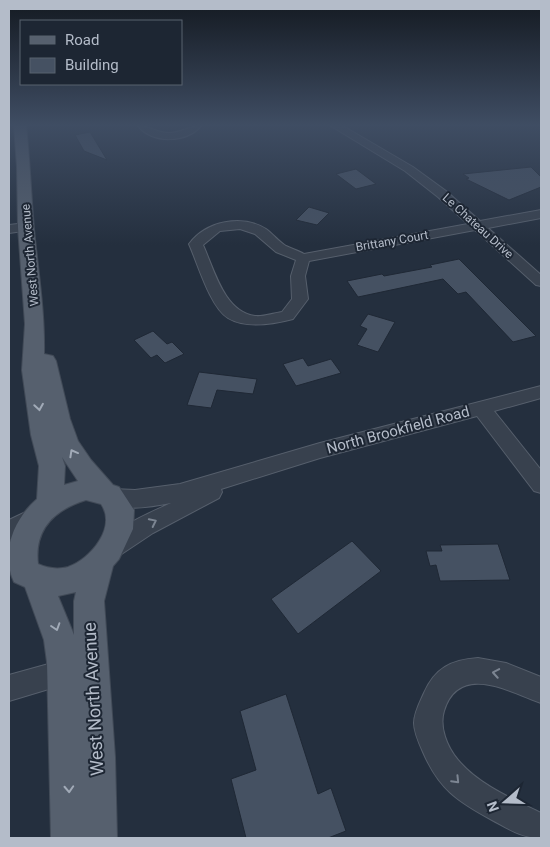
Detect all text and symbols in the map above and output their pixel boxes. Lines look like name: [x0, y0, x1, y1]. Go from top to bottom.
legend: [20, 20, 182, 85]
text: Road: [65, 31, 99, 49]
text: Building: [65, 56, 119, 74]
street label: Le Chateau Drive: [440, 191, 516, 261]
street label: West North Avenue: [19, 203, 41, 307]
street label: Brittany Court: [355, 228, 430, 254]
street label: North Brookfield Road: [325, 402, 471, 458]
one-way arrow: [33, 403, 43, 411]
one-way arrow: [69, 450, 79, 459]
one-way arrow: [148, 518, 157, 528]
one-way arrow: [50, 622, 60, 631]
street label: West North Avenue: [78, 622, 108, 776]
one-way arrow: [491, 669, 500, 679]
one-way arrow: [450, 774, 459, 783]
north arrow: [480, 777, 530, 827]
one-way arrow: [64, 785, 75, 793]
text: N: [484, 799, 502, 814]

